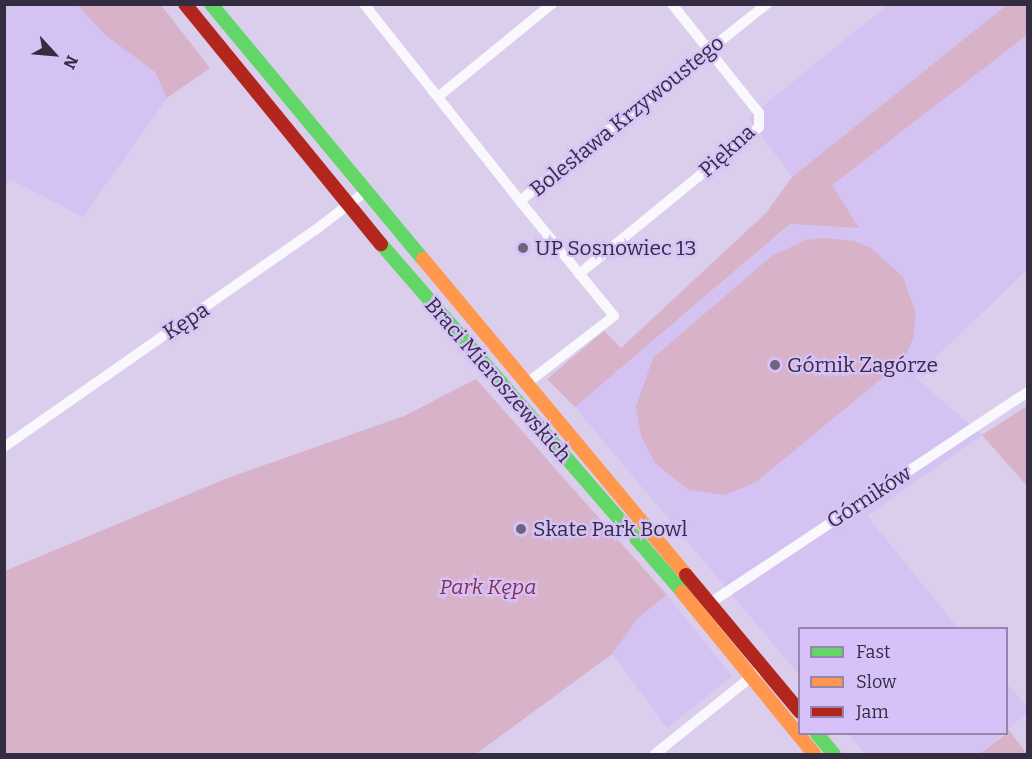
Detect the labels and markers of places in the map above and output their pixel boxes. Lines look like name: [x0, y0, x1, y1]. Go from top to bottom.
place label: UP Sosnowiec 13: [535, 235, 697, 261]
marker: UP Sosnowiec 13: [516, 241, 530, 255]
place label: Górnik Zagórze: [787, 352, 938, 378]
marker: Górnik Zagórze: [768, 358, 782, 372]
place label: Skate Park Bowl: [533, 516, 687, 542]
marker: Skate Park Bowl: [514, 522, 528, 536]

